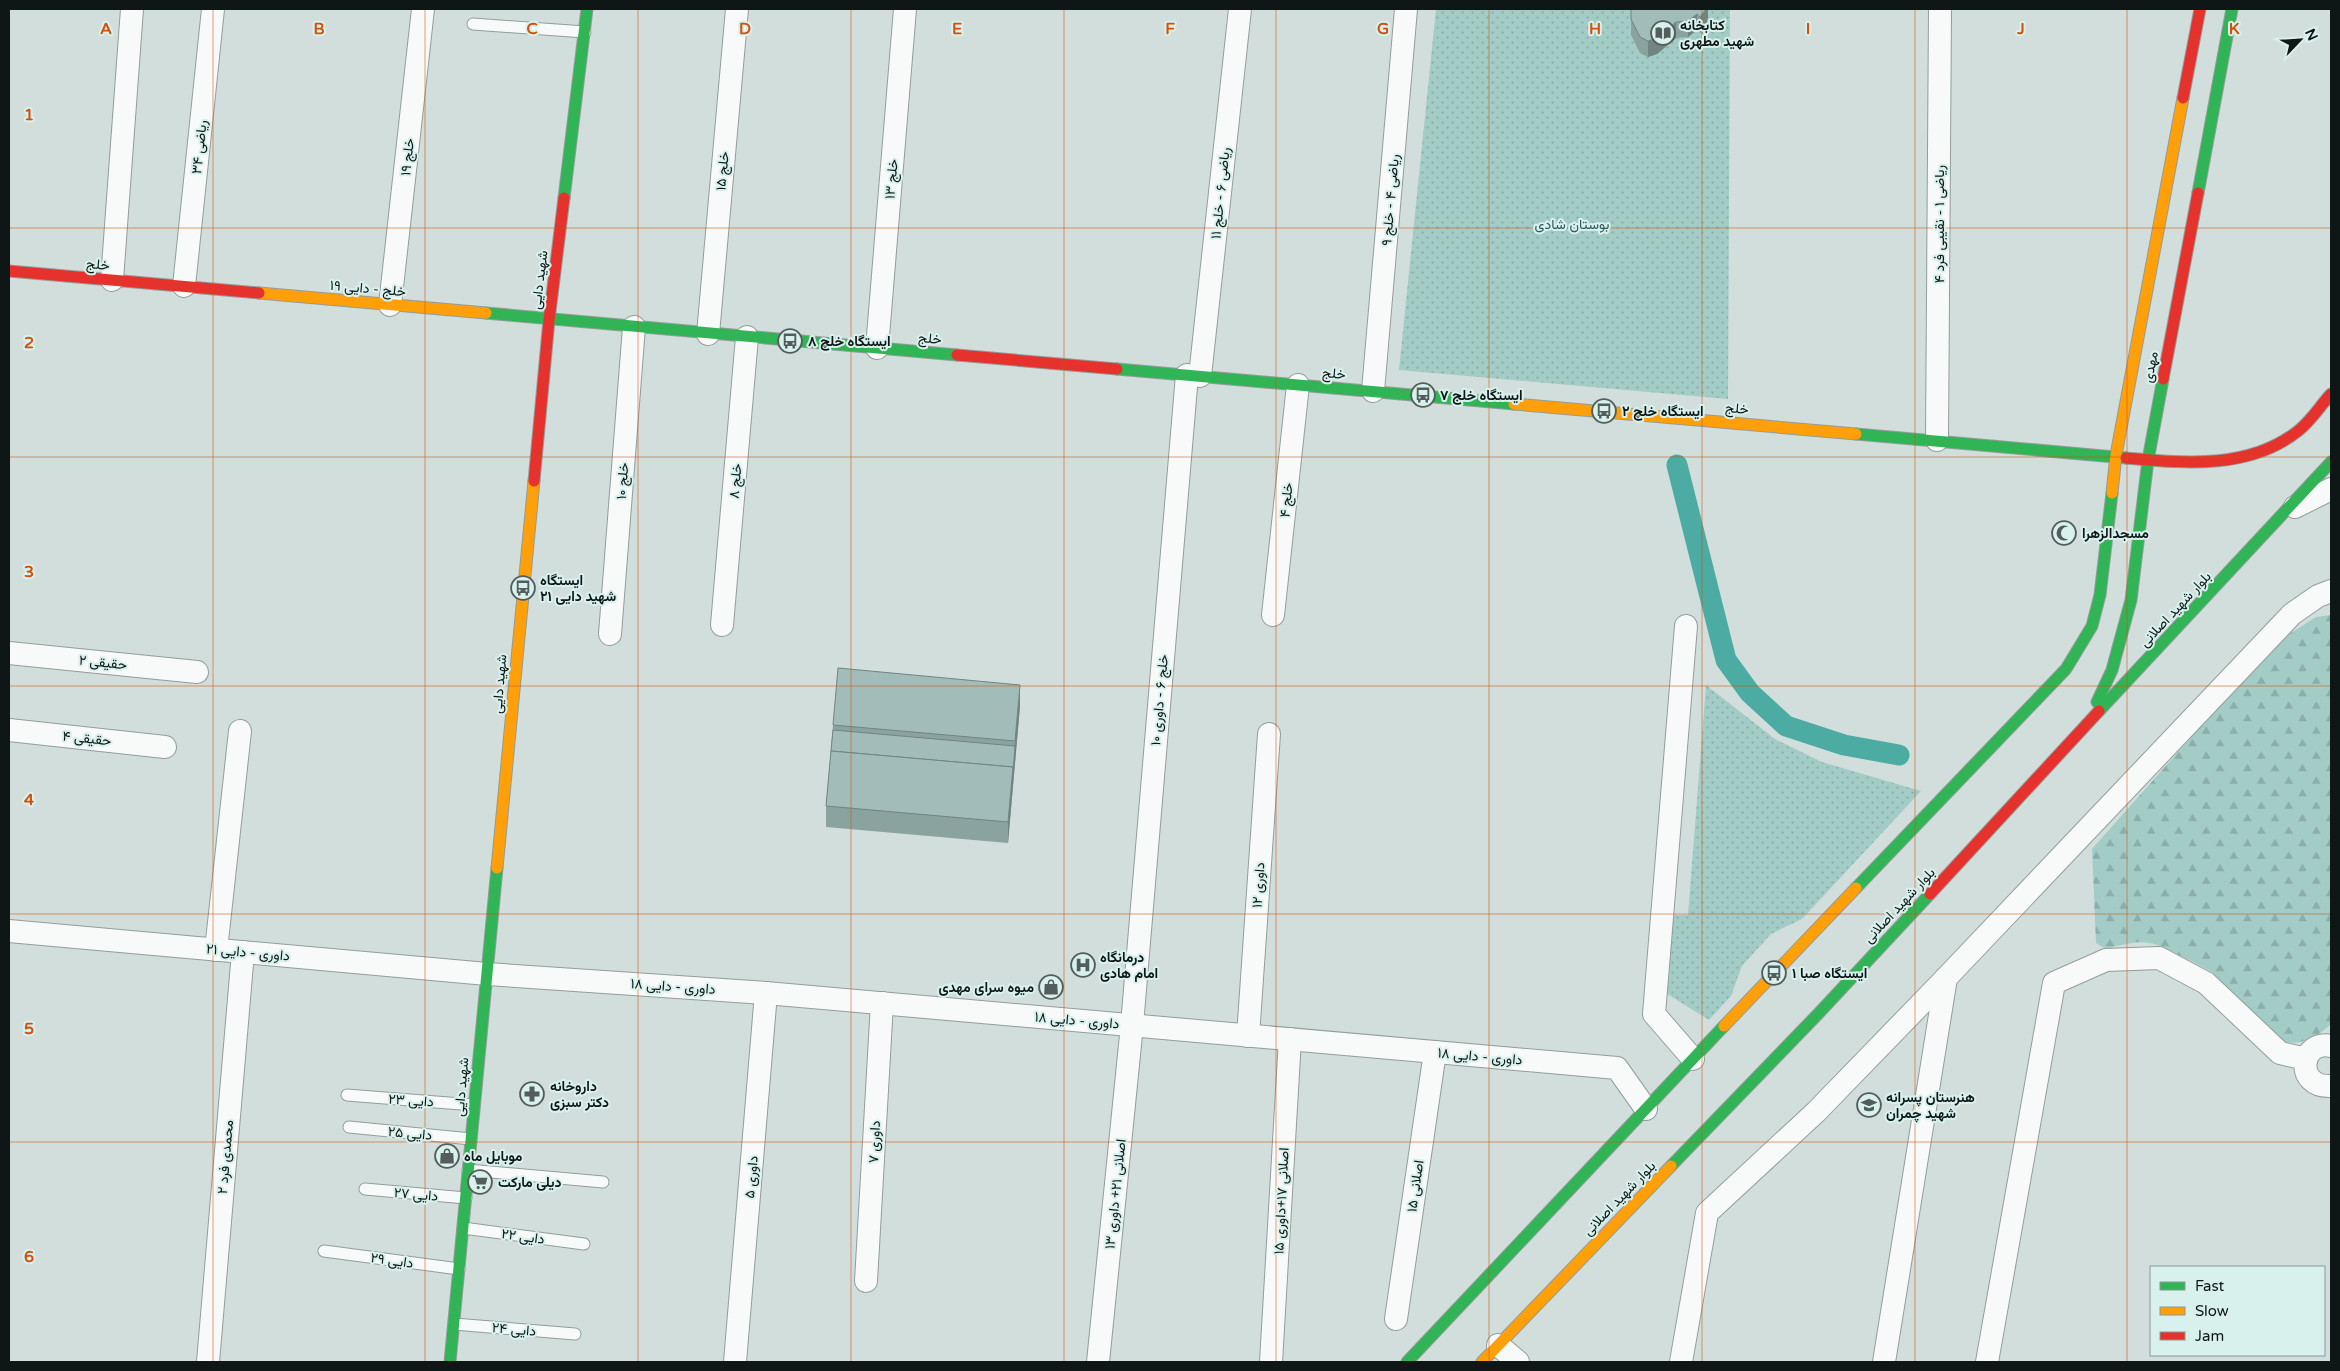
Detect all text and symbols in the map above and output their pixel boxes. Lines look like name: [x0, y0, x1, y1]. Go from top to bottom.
north arrow: [2275, 15, 2325, 65]
place label: کتابخانه شهید مطهری: [1680, 17, 1754, 50]
text: A: [100, 19, 112, 39]
text: B: [313, 19, 325, 39]
text: C: [526, 19, 538, 39]
text: D: [739, 19, 751, 39]
text: E: [952, 19, 962, 39]
text: F: [1165, 19, 1175, 39]
text: G: [1377, 19, 1389, 39]
text: H: [1589, 19, 1601, 39]
text: I: [1806, 19, 1810, 39]
text: J: [2016, 19, 2025, 39]
text: K: [2229, 19, 2240, 39]
library icon: کتابخانه شهید مطهری: [1650, 20, 1676, 46]
text: N: [2301, 26, 2321, 43]
text: 1: [24, 105, 34, 125]
street label: ریاضی ۳۴: [188, 119, 211, 175]
street label: خلج ۱۹: [397, 137, 420, 177]
street label: ریاضی ۶ - خلج ۱۱: [1207, 146, 1236, 240]
street label: خلج ۱۵: [712, 151, 735, 192]
street label: ریاضی ۴ - خلج ۹: [1378, 153, 1405, 247]
street label: خلج ۱۳: [881, 158, 904, 200]
street label: ریاضی ۱ - نقیبی فرد ۴: [1931, 165, 1948, 283]
park label: بوستان شادی: [1535, 216, 1609, 233]
street label: شهید دایی: [527, 250, 552, 311]
street label: خلج: [85, 255, 110, 276]
street label: خلج - دایی ۱۹: [329, 277, 407, 302]
bus stop icon: ایستگاه خلچ ۸: [777, 328, 803, 354]
street label: خلج: [917, 329, 942, 350]
text: 2: [24, 333, 34, 353]
place label: ایستگاه خلچ ۸: [808, 333, 891, 351]
street label: مهدی: [2139, 350, 2162, 384]
street label: خلج: [1321, 364, 1346, 385]
bus stop icon: ایستگاه خلج ۷: [1410, 382, 1436, 408]
place label: ایستگاه خلج ۷: [1440, 387, 1523, 405]
bus stop icon: ایستگاه خلچ ۲: [1591, 398, 1617, 424]
street label: خلج: [1724, 399, 1749, 420]
place label: ایستگاه خلچ ۲: [1622, 403, 1704, 421]
street label: خلج ۱۰: [613, 462, 634, 500]
street label: خلج ۸: [725, 463, 747, 500]
street label: خلج ۴: [1276, 482, 1299, 519]
mosque icon: مسجدالزهرا: [2051, 520, 2077, 546]
place label: مسجدالزهرا: [2082, 525, 2149, 542]
text: 3: [24, 562, 34, 582]
street label: بلوار شهید اصلانی: [2136, 568, 2215, 651]
place label: ایستگاه شهید دایی ۲۱: [540, 572, 616, 605]
bus stop icon: ایستگاه شهید دایی ۲۱: [510, 575, 536, 601]
street label: حقیقی ۲: [78, 652, 128, 673]
street label: شهید دایی: [488, 654, 511, 714]
street label: خلج ۶ - داوری ۱۰: [1147, 654, 1174, 746]
street label: حقیقی ۴: [62, 727, 112, 750]
text: 4: [24, 790, 34, 810]
street label: داوری ۱۲: [1248, 861, 1269, 909]
street label: بلوار شهید اصلانی: [1860, 864, 1939, 947]
street label: داوری - دایی ۲۱: [205, 940, 291, 965]
place label: درمانگاه امام هادی: [1100, 949, 1158, 982]
hospital icon: درمانگاه امام هادی: [1070, 952, 1096, 978]
bus stop icon: ایستگاه صبا ۱: [1761, 960, 1787, 986]
place label: ایستگاه صبا ۱: [1792, 965, 1867, 982]
shop icon: میوه سرای مهدی: [1038, 974, 1064, 1000]
street label: داوری - دایی ۱۸: [630, 975, 716, 998]
place label: میوه سرای مهدی: [938, 979, 1034, 996]
street label: داوری - دایی ۱۸: [1034, 1008, 1120, 1033]
text: 5: [24, 1019, 34, 1039]
street label: داوری - دایی ۱۸: [1437, 1044, 1523, 1069]
street label: شهید دایی: [450, 1057, 473, 1117]
place label: داروخانه دکتر سبزی: [550, 1078, 609, 1111]
pharmacy icon: داروخانه دکتر سبزی: [519, 1081, 545, 1107]
place label: هنرستان پسرانه شهید چمران: [1886, 1089, 1975, 1123]
street label: دایی ۲۳: [388, 1090, 435, 1111]
school or university icon: هنرستان پسرانه شهید چمران: [1856, 1092, 1882, 1118]
street label: محمدی فرد ۲: [214, 1119, 237, 1195]
street label: داوری ۷: [865, 1120, 884, 1164]
street label: دایی ۲۵: [387, 1123, 433, 1144]
street label: اصلانی ۲۱+ داوری ۱۳: [1101, 1138, 1130, 1250]
shop icon: موبایل ماه: [434, 1143, 460, 1169]
street label: اصلانی ۱۷+داوری ۱۵: [1270, 1147, 1293, 1255]
place label: موبایل ماه: [464, 1148, 523, 1165]
street label: داوری ۵: [741, 1155, 762, 1199]
street label: بلوار شهید اصلانی: [1580, 1158, 1659, 1239]
street label: اصلانی ۱۵: [1403, 1159, 1428, 1213]
supermarket icon: دیلی مارکت: [467, 1169, 493, 1195]
place label: دیلی مارکت: [498, 1174, 562, 1191]
street label: دایی ۲۷: [393, 1184, 439, 1205]
street label: دایی ۲۲: [500, 1225, 546, 1248]
text: 6: [24, 1247, 34, 1267]
street label: دایی ۲۹: [369, 1249, 415, 1272]
legend: [2150, 1266, 2325, 1356]
text: Fast: [2195, 1277, 2225, 1295]
text: Slow: [2195, 1302, 2229, 1320]
street label: دایی ۲۴: [491, 1319, 537, 1340]
text: Jam: [2195, 1327, 2224, 1345]

